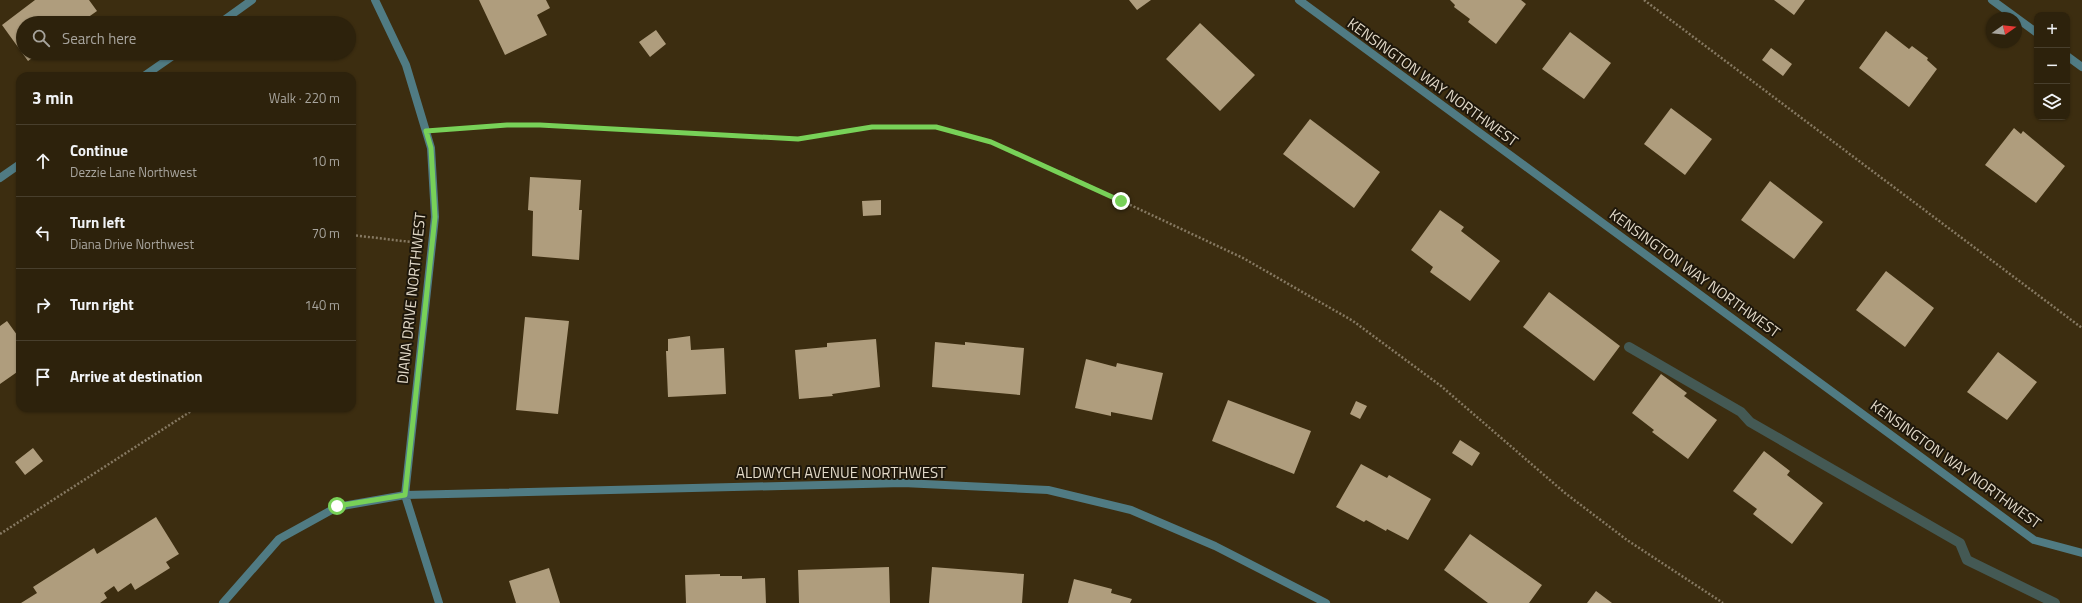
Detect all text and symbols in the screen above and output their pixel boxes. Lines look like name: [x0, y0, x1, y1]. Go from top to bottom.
street label: KENSINGTON WAY NORTHWEST: [1343, 12, 1523, 152]
north arrow: [1986, 12, 2022, 48]
map controls: [2034, 12, 2070, 120]
button: +: [2034, 12, 2070, 48]
search box: [16, 16, 356, 60]
icon: search: [30, 27, 52, 49]
text: Search here: [62, 27, 136, 50]
button: −: [2034, 48, 2070, 84]
button: layers: [2034, 84, 2070, 120]
text: 3 min: [32, 85, 73, 111]
text: Walk · 220 m: [269, 88, 340, 108]
text: Continue: [70, 139, 128, 162]
icon: ahead: [32, 150, 54, 172]
text: 10 m: [312, 151, 340, 171]
text: Dezzie Lane Northwest: [70, 162, 197, 182]
route end: [1112, 192, 1130, 210]
street label: KENSINGTON WAY NORTHWEST: [1605, 203, 1785, 343]
text: Turn left: [70, 211, 125, 234]
street label: DIANA DRIVE NORTHWEST: [391, 211, 431, 385]
icon: left: [32, 222, 54, 244]
text: 70 m: [312, 223, 340, 243]
text: Diana Drive Northwest: [70, 234, 194, 254]
text: Turn right: [70, 293, 134, 316]
icon: right: [32, 294, 54, 316]
text: 140 m: [304, 295, 340, 315]
text: Arrive at destination: [70, 365, 203, 388]
icon: arrive: [32, 366, 54, 388]
street label: KENSINGTON WAY NORTHWEST: [1866, 394, 2046, 534]
street label: ALDWYCH AVENUE NORTHWEST: [736, 461, 946, 484]
route start: [328, 497, 346, 515]

